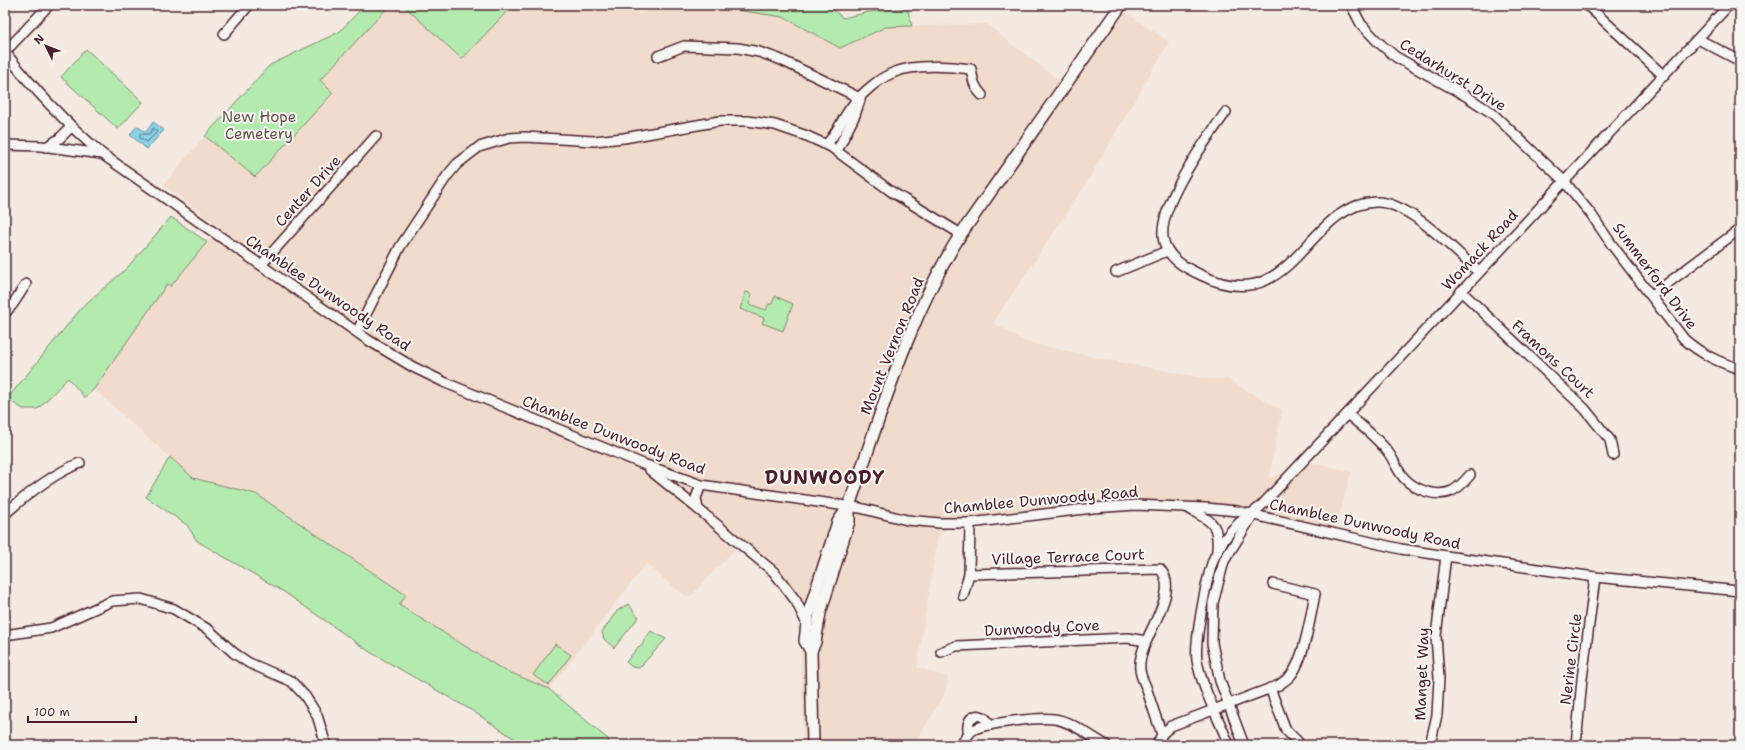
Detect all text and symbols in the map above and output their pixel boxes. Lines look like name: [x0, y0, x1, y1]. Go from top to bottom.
north arrow: [26, 26, 66, 66]
text: N: [31, 31, 48, 48]
street label: Cedarhurst Drive: [1396, 34, 1510, 116]
park label: New Hope Cemetery: [222, 107, 296, 144]
street label: Center Drive: [271, 151, 345, 231]
street label: Womack Road: [1437, 205, 1523, 295]
street label: Summerford Drive: [1608, 218, 1702, 334]
street label: Chamblee Dunwoody Road: [242, 230, 415, 356]
street label: Mount Vernon Road: [855, 274, 929, 418]
street label: Framons Court: [1507, 315, 1599, 403]
street label: Chamblee Dunwoody Road: [519, 391, 709, 479]
district label: DUNWOODY: [765, 465, 885, 490]
street label: Chamblee Dunwoody Road: [943, 482, 1139, 518]
street label: Chamblee Dunwoody Road: [1268, 494, 1463, 554]
street label: Village Terrace Court: [991, 544, 1145, 570]
street label: Nerine Circle: [1555, 612, 1587, 706]
street label: Dunwoody Cove: [984, 615, 1100, 641]
street label: Manget Way: [1410, 627, 1434, 721]
scale bar: [28, 698, 136, 724]
text: 100 m: [34, 704, 70, 720]

